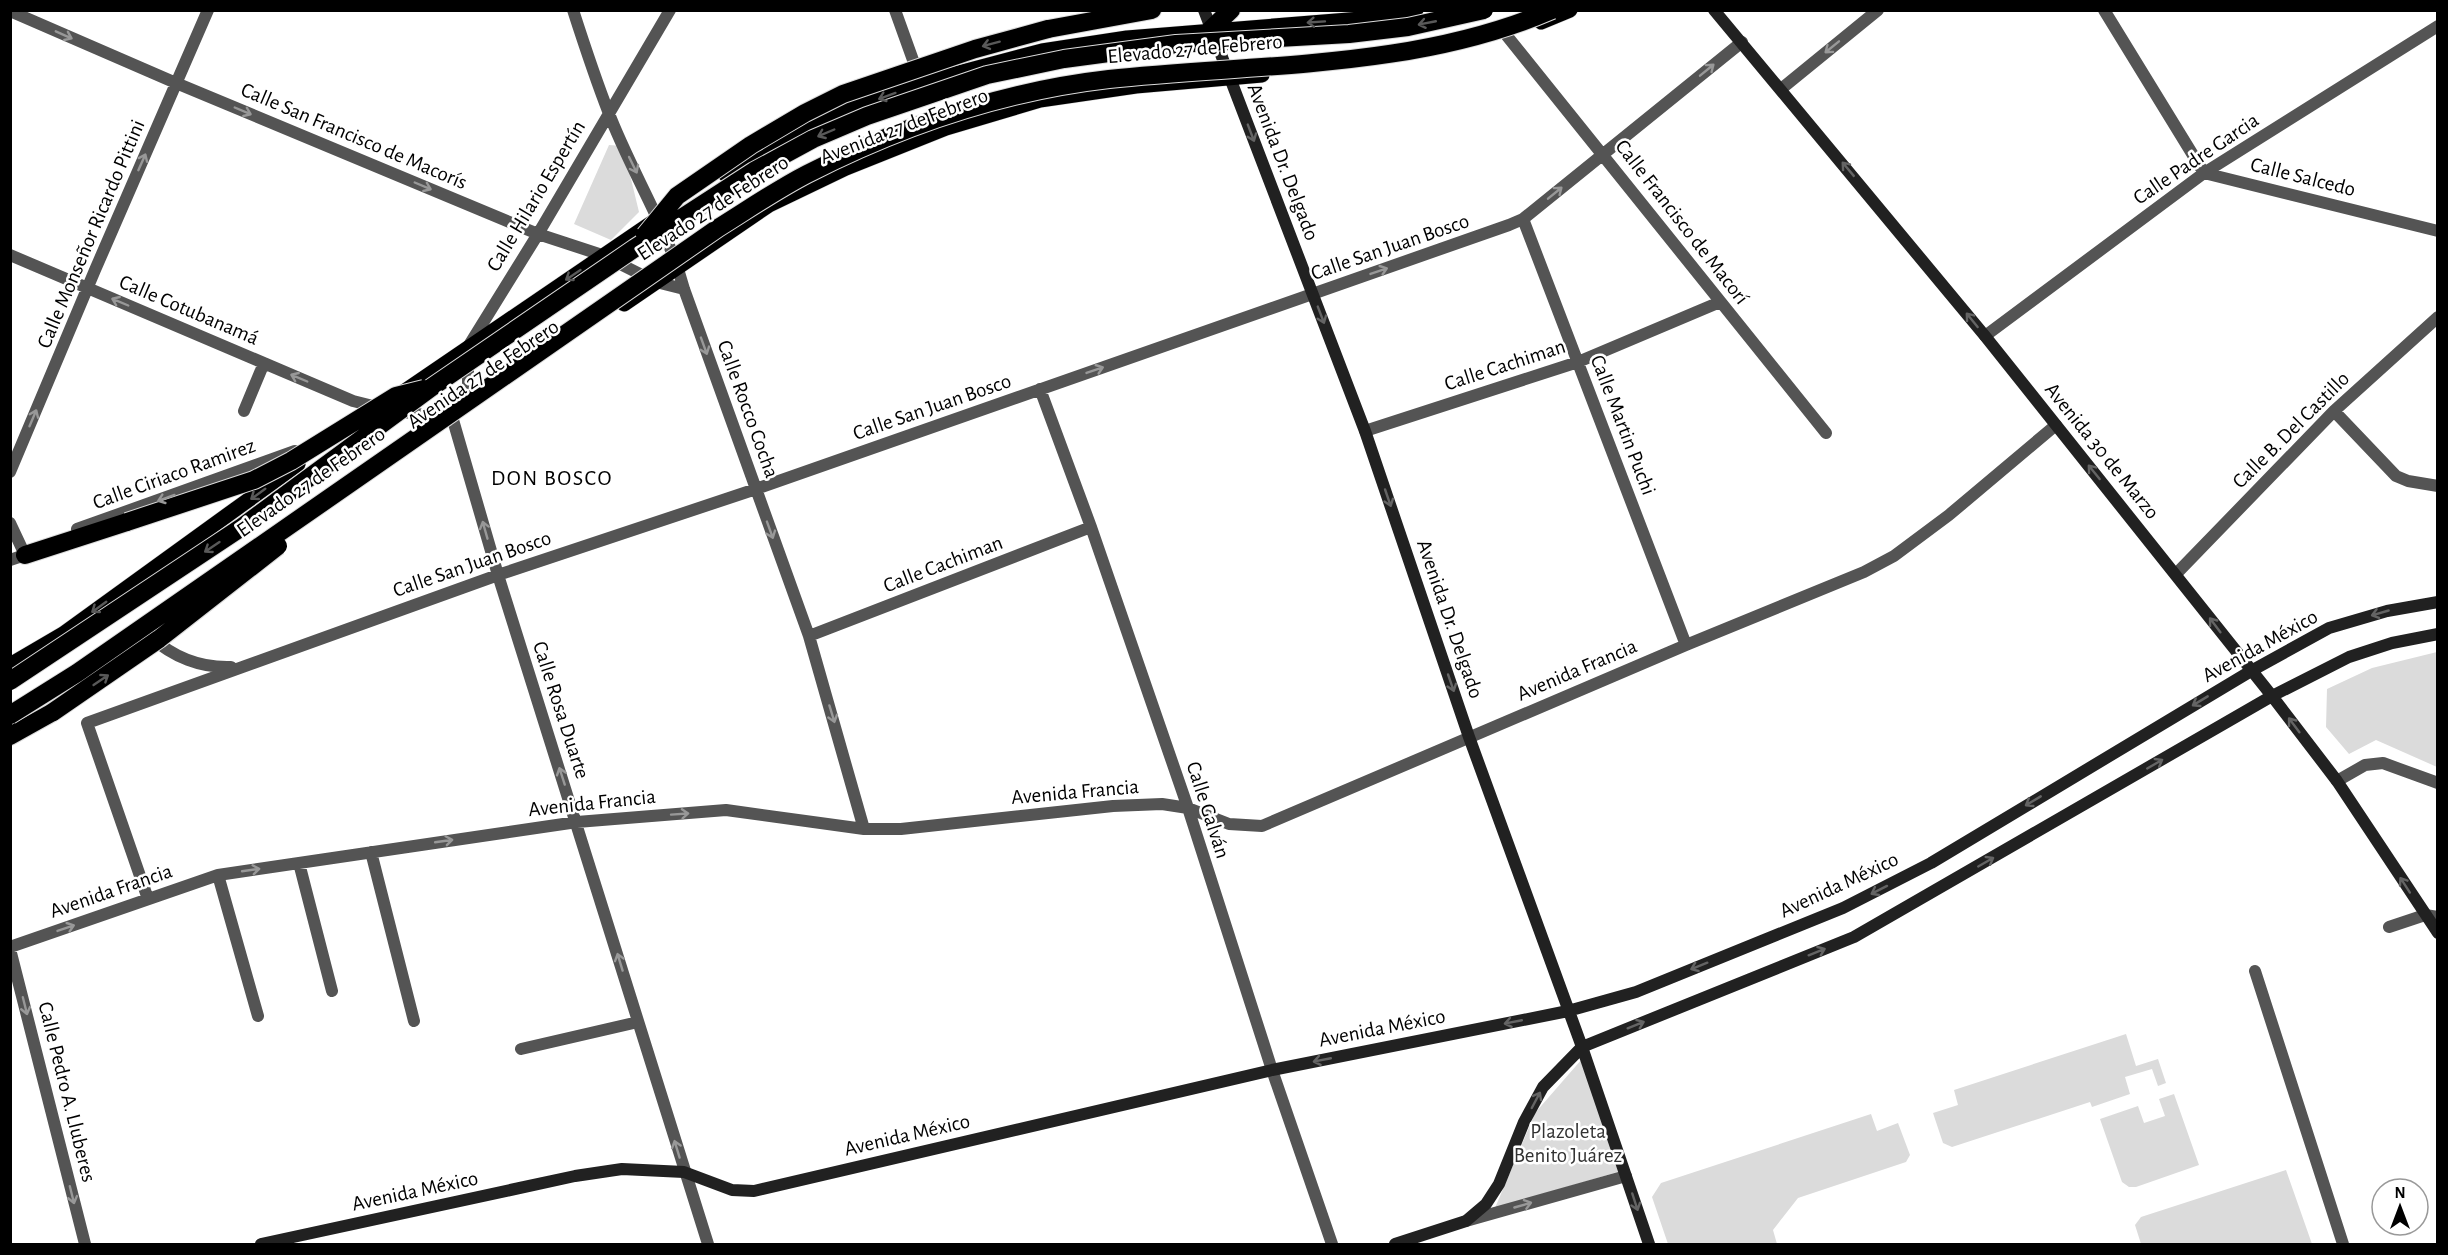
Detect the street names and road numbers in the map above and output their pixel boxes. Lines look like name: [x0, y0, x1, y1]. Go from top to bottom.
street label: Elevado 27 de Febrero: [1107, 31, 1283, 67]
street label: Calle San Francisco de Macorís: [238, 79, 470, 193]
street label: Avenida Dr. Delgado: [1243, 81, 1323, 243]
street label: Avenida 27 de Febrero: [817, 84, 991, 168]
street label: Calle Padre Garcia: [2129, 109, 2263, 209]
street label: Calle Monseñor Ricardo Pittini: [33, 117, 149, 351]
street label: Calle Hilario Espertín: [483, 117, 589, 275]
street label: Calle Francisco de Macorí: [1611, 136, 1753, 309]
street label: Elevado 27 de Febrero: [634, 151, 792, 265]
street label: Calle Salcedo: [2248, 154, 2358, 200]
street label: Calle San Juan Bosco: [1308, 210, 1472, 284]
street label: Calle Cotubanamá: [116, 271, 262, 349]
street label: Avenida 27 de Febrero: [403, 316, 563, 432]
street label: Calle Cachiman: [1442, 336, 1568, 394]
street label: Calle Rocco Cocha: [713, 337, 783, 481]
street label: Calle Martin Puchi: [1587, 352, 1659, 498]
street label: Calle B. Del Castillo: [2229, 368, 2353, 492]
street label: Calle San Juan Bosco: [850, 370, 1014, 444]
street label: Avenida 30 de Marzo: [2041, 379, 2163, 523]
street label: Elevado 27 de Febrero: [233, 423, 389, 541]
street label: Calle Ciriaco Ramirez: [90, 435, 258, 513]
street label: Calle San Juan Bosco: [390, 527, 554, 601]
street label: Calle Cachiman: [880, 532, 1006, 596]
street label: Avenida Dr. Delgado: [1413, 537, 1487, 701]
street label: Avenida México: [2199, 606, 2321, 686]
street label: Avenida Francia: [1514, 635, 1640, 705]
street label: Calle Rosa Duarte: [529, 639, 593, 781]
street label: Calle Galván: [1183, 759, 1233, 861]
street label: Avenida Francia: [1010, 776, 1140, 808]
street label: Avenida Francia: [527, 786, 657, 820]
street label: Avenida México: [1776, 848, 1902, 922]
street label: Avenida Francia: [47, 860, 175, 922]
street label: Calle Pedro A. Lluberes: [34, 1000, 100, 1184]
street label: Avenida México: [1317, 1005, 1447, 1051]
street label: Avenida México: [842, 1110, 972, 1160]
street label: Avenida México: [350, 1167, 480, 1215]

